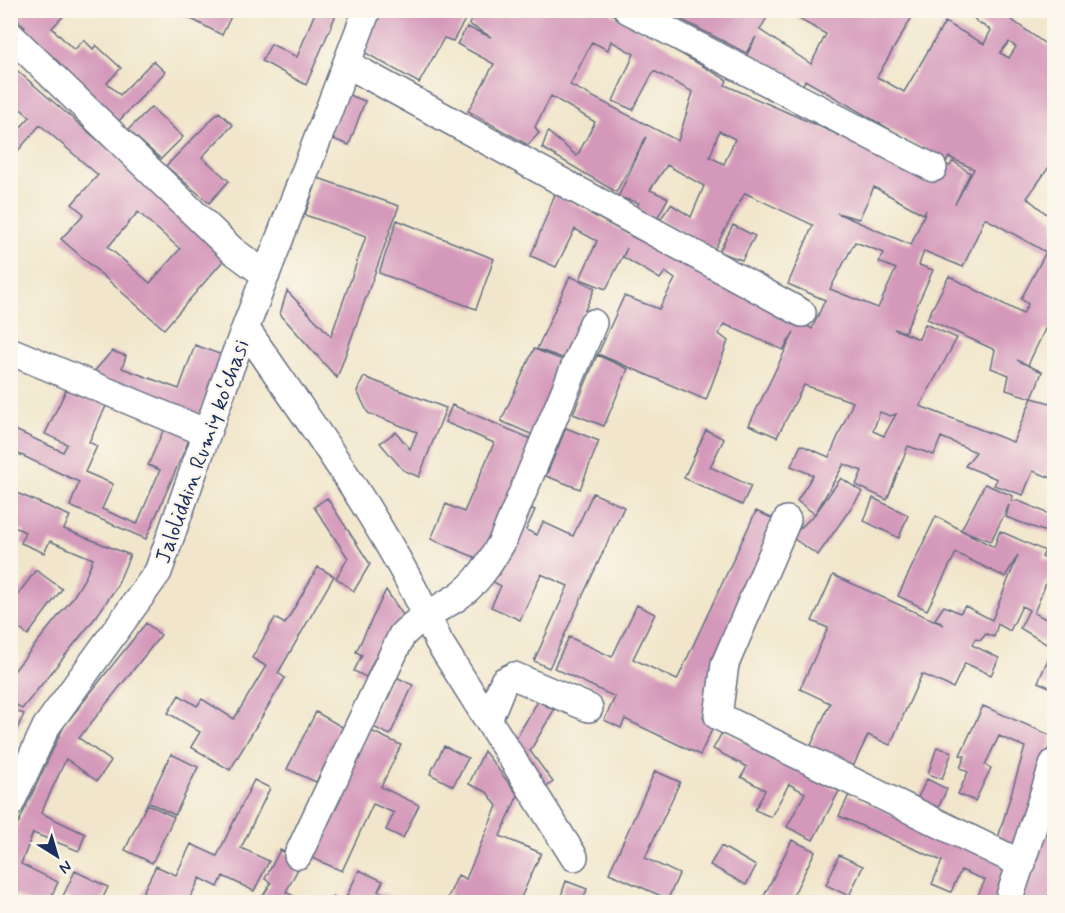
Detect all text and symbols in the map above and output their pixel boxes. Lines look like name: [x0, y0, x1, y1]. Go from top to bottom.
street label: Jaloliddin Rumiy koʻchasi: [149, 336, 256, 567]
north arrow: [27, 826, 87, 886]
text: N: [55, 855, 76, 878]

